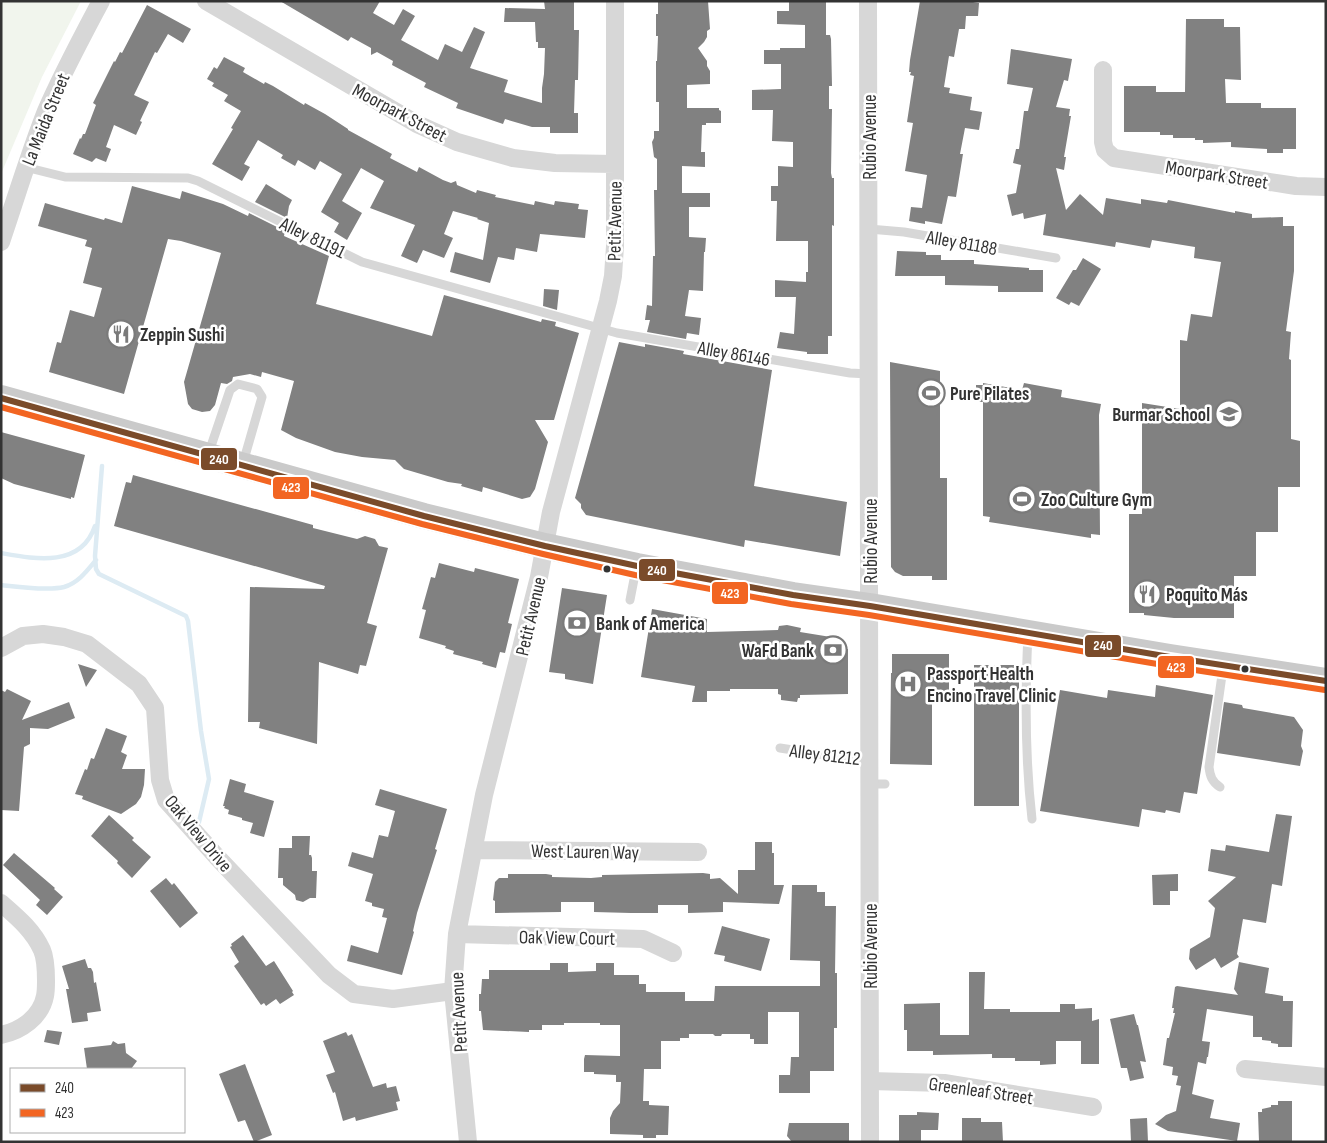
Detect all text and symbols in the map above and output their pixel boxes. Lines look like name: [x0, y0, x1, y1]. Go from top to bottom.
street label: La Maida Street: [17, 70, 75, 169]
street label: Moorpark Street: [348, 79, 451, 148]
street label: Rubio Avenue: [859, 94, 882, 180]
street label: Moorpark Street: [1164, 156, 1270, 195]
street label: Petit Avenue: [603, 181, 628, 261]
street label: Alley 81191: [275, 212, 349, 264]
street label: Alley 81188: [924, 226, 999, 261]
restaurant icon: Zeppin Sushi: [106, 319, 136, 349]
place label: Zeppin Sushi: [140, 324, 225, 347]
street label: Alley 86146: [695, 337, 772, 372]
sports icon: Pure Pilates: [916, 378, 946, 408]
place label: Pure Pilates: [950, 383, 1029, 406]
school or university icon: Burmar School: [1214, 399, 1244, 429]
place label: Burmar School: [1112, 404, 1210, 427]
line badge: 240: [200, 447, 238, 471]
text: 240: [209, 451, 229, 468]
line badge: 423: [272, 476, 310, 500]
text: 423: [282, 479, 300, 496]
sports icon: Zoo Culture Gym: [1007, 484, 1037, 514]
place label: Zoo Culture Gym: [1041, 489, 1152, 512]
street label: Rubio Avenue: [860, 498, 883, 584]
line badge: 240: [638, 558, 676, 582]
text: 240: [647, 562, 667, 579]
unlabelled marker: [602, 564, 612, 574]
street label: Petit Avenue: [511, 575, 552, 658]
restaurant icon: Poquito Más: [1132, 579, 1162, 609]
line badge: 423: [711, 581, 749, 605]
place label: Poquito Más: [1166, 584, 1248, 607]
text: 423: [721, 585, 739, 602]
bank icon: Bank of America: [562, 608, 592, 638]
place label: Bank of America: [596, 613, 705, 636]
line badge: 240: [1084, 634, 1122, 658]
bank icon: WaFd Bank: [818, 635, 848, 665]
text: 240: [1093, 637, 1113, 654]
place label: WaFd Bank: [741, 640, 814, 663]
line badge: 423: [1157, 655, 1195, 679]
text: 423: [1167, 659, 1185, 676]
place label: Passport Health Encino Travel Clinic: [927, 663, 1056, 708]
unlabelled marker: [1240, 664, 1250, 674]
hospital icon: Passport Health Encino Travel Clinic: [893, 669, 923, 699]
street label: Alley 81212: [787, 740, 861, 771]
street label: Oak View Drive: [159, 791, 237, 877]
street label: West Lauren Way: [531, 840, 640, 865]
street label: Rubio Avenue: [860, 903, 883, 989]
street label: Oak View Court: [519, 926, 616, 951]
street label: Petit Avenue: [446, 971, 473, 1053]
legend: [10, 1068, 185, 1133]
street label: Greenleaf Street: [927, 1073, 1035, 1110]
text: 240: [55, 1079, 74, 1098]
text: 423: [55, 1104, 74, 1123]

